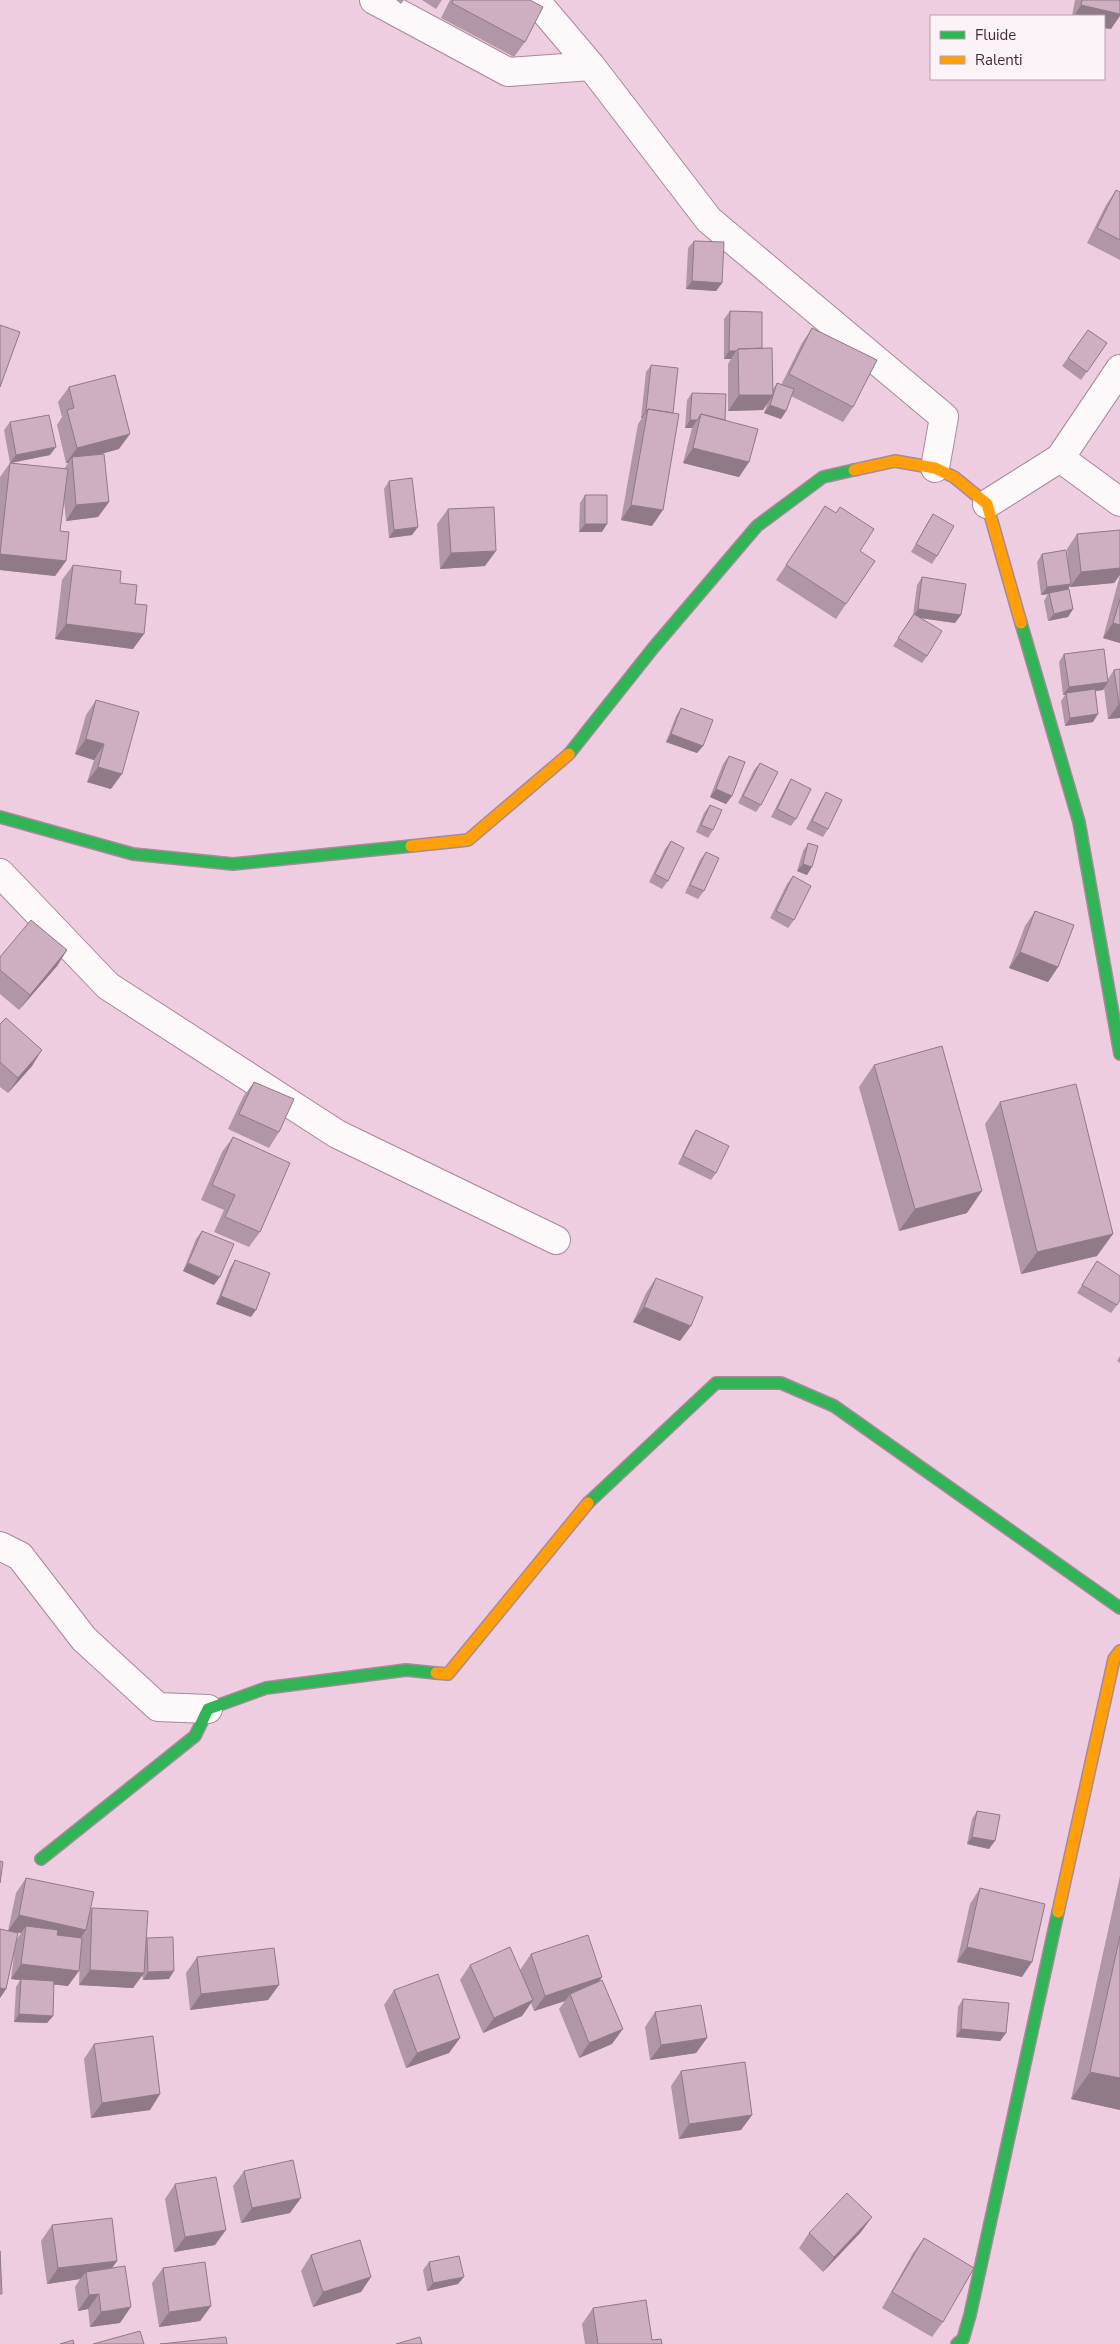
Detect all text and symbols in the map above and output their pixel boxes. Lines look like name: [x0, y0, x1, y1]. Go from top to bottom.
legend: [930, 15, 1105, 80]
text: Fluide: [975, 25, 1016, 45]
text: Ralenti: [975, 50, 1023, 70]

